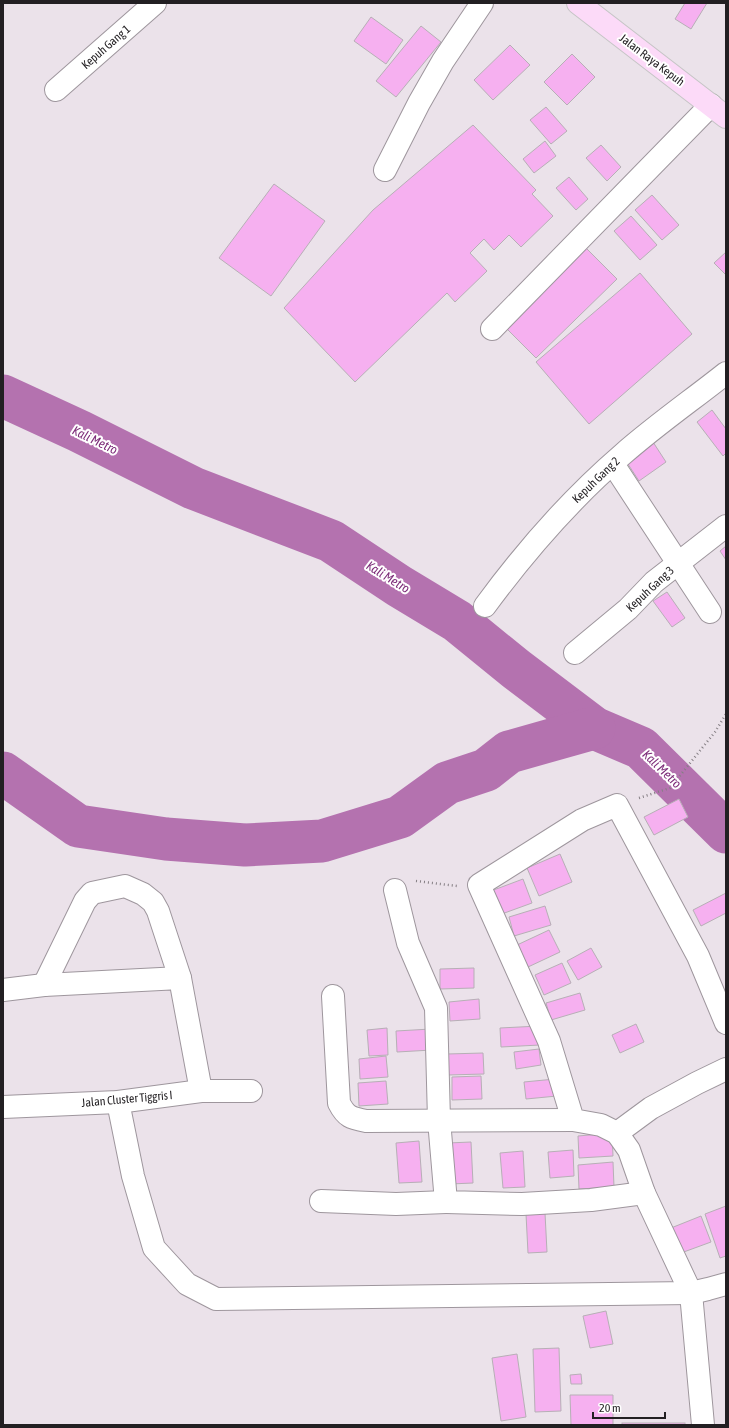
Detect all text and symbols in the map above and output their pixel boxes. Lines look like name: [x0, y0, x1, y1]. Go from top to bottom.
street label: Kepuh Gang 1: [79, 22, 134, 72]
street label: Jalan Raya Kepuh: [617, 31, 687, 89]
water label: Kali Metro: [70, 423, 120, 457]
street label: Kepuh Gang 2: [569, 454, 623, 506]
water label: Kali Metro: [364, 558, 412, 596]
street label: Kepuh Gang 3: [623, 563, 677, 615]
water label: Kali Metro: [639, 747, 685, 791]
street label: Jalan Cluster Tiggris I: [81, 1088, 173, 1110]
scale bar: [593, 1394, 665, 1420]
text: 20 m: [599, 1401, 621, 1415]

